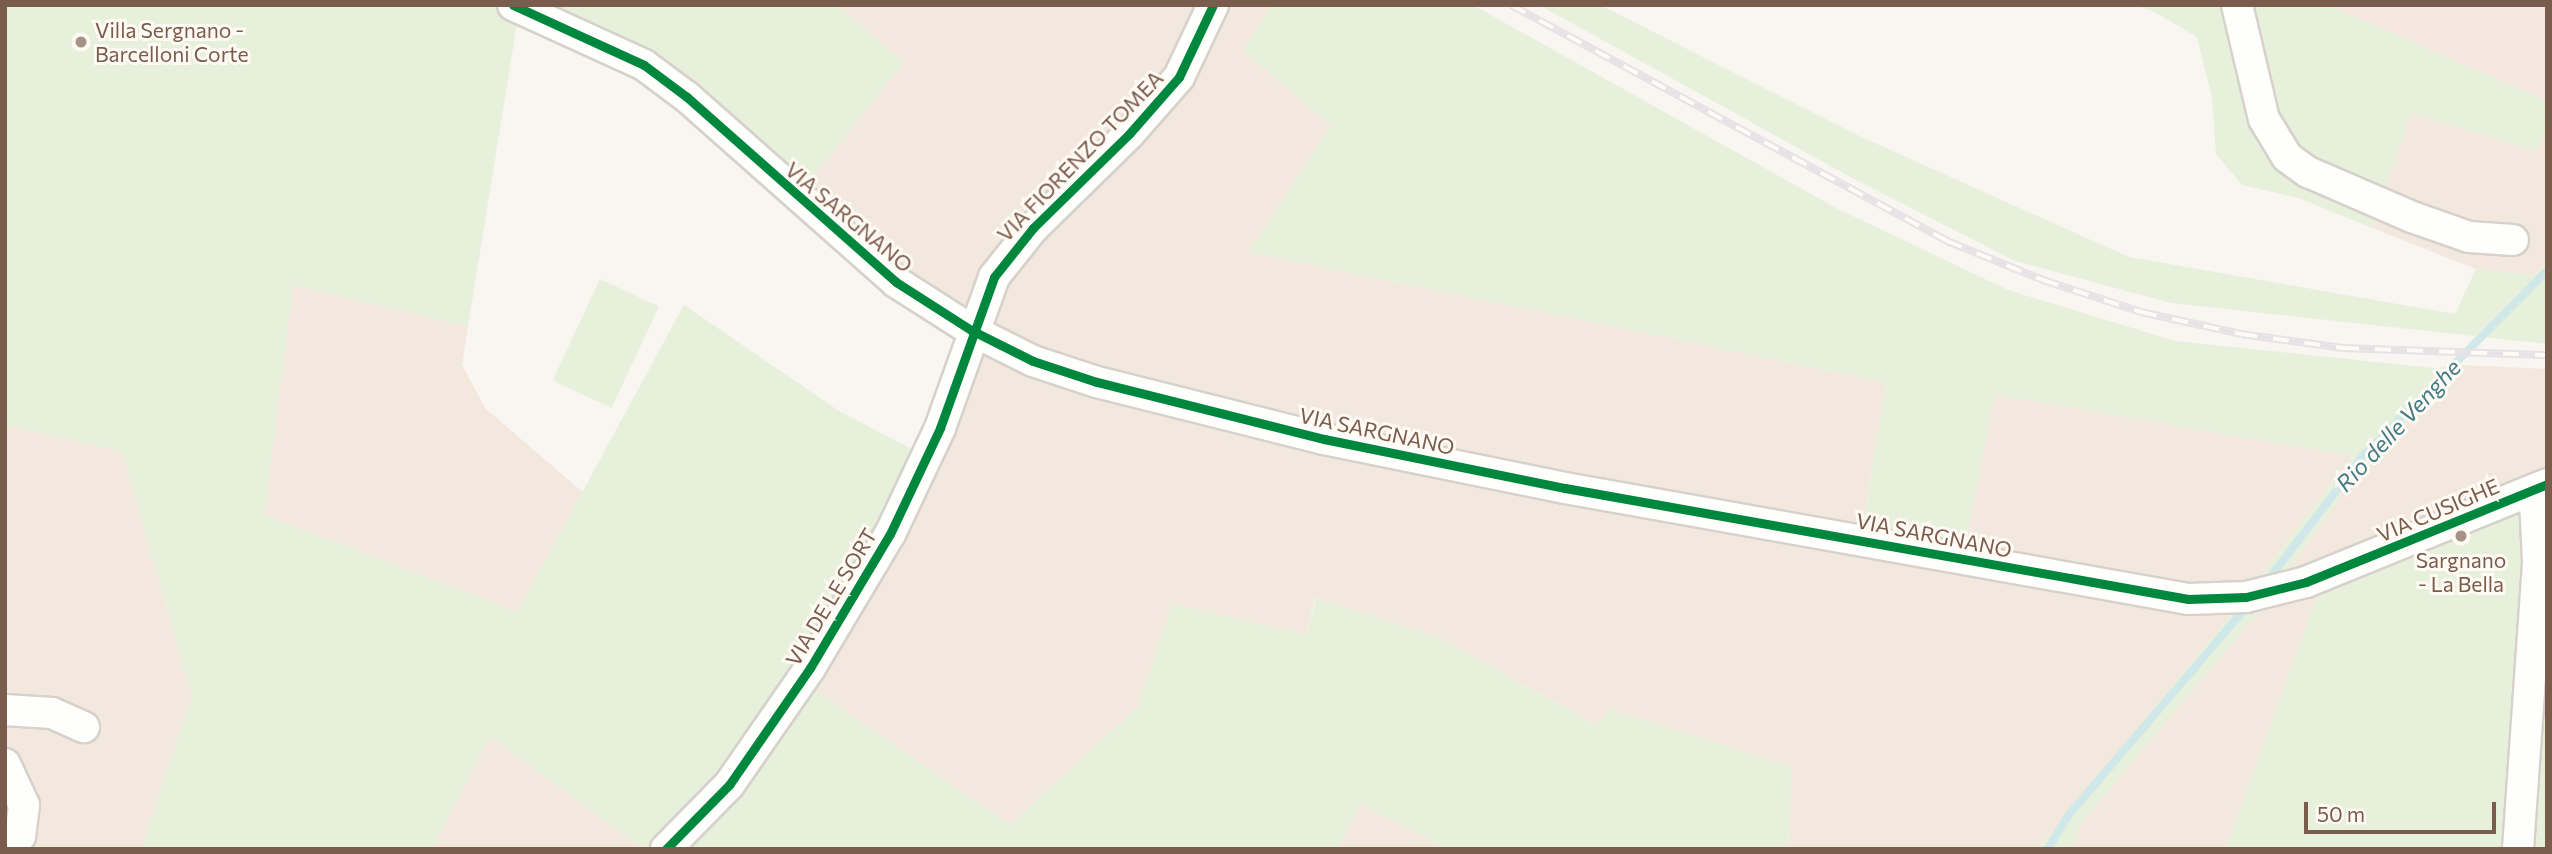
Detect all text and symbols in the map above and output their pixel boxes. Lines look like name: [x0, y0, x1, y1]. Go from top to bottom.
place label: Villa Sergnano - Barcelloni Corte: [95, 17, 249, 67]
marker: Villa Sergnano - Barcelloni Corte: [73, 34, 89, 50]
street label: VIA FIORENZO TOMEA: [992, 65, 1168, 247]
street label: VIA SARGNANO: [780, 157, 918, 277]
water label: Rio delle Venghe: [2330, 353, 2466, 497]
street label: VIA SARGNANO: [1297, 402, 1457, 460]
street label: VIA CUSIGHE: [2373, 473, 2503, 547]
street label: VIA SARGNANO: [1854, 508, 2014, 562]
street label: VIA DE LE SORT: [780, 524, 882, 670]
marker: Sargnano - La Bella: [2453, 528, 2469, 544]
place label: Sargnano - La Bella: [2416, 547, 2506, 597]
scale bar: [2307, 788, 2500, 832]
text: 50 m: [2317, 801, 2365, 826]

